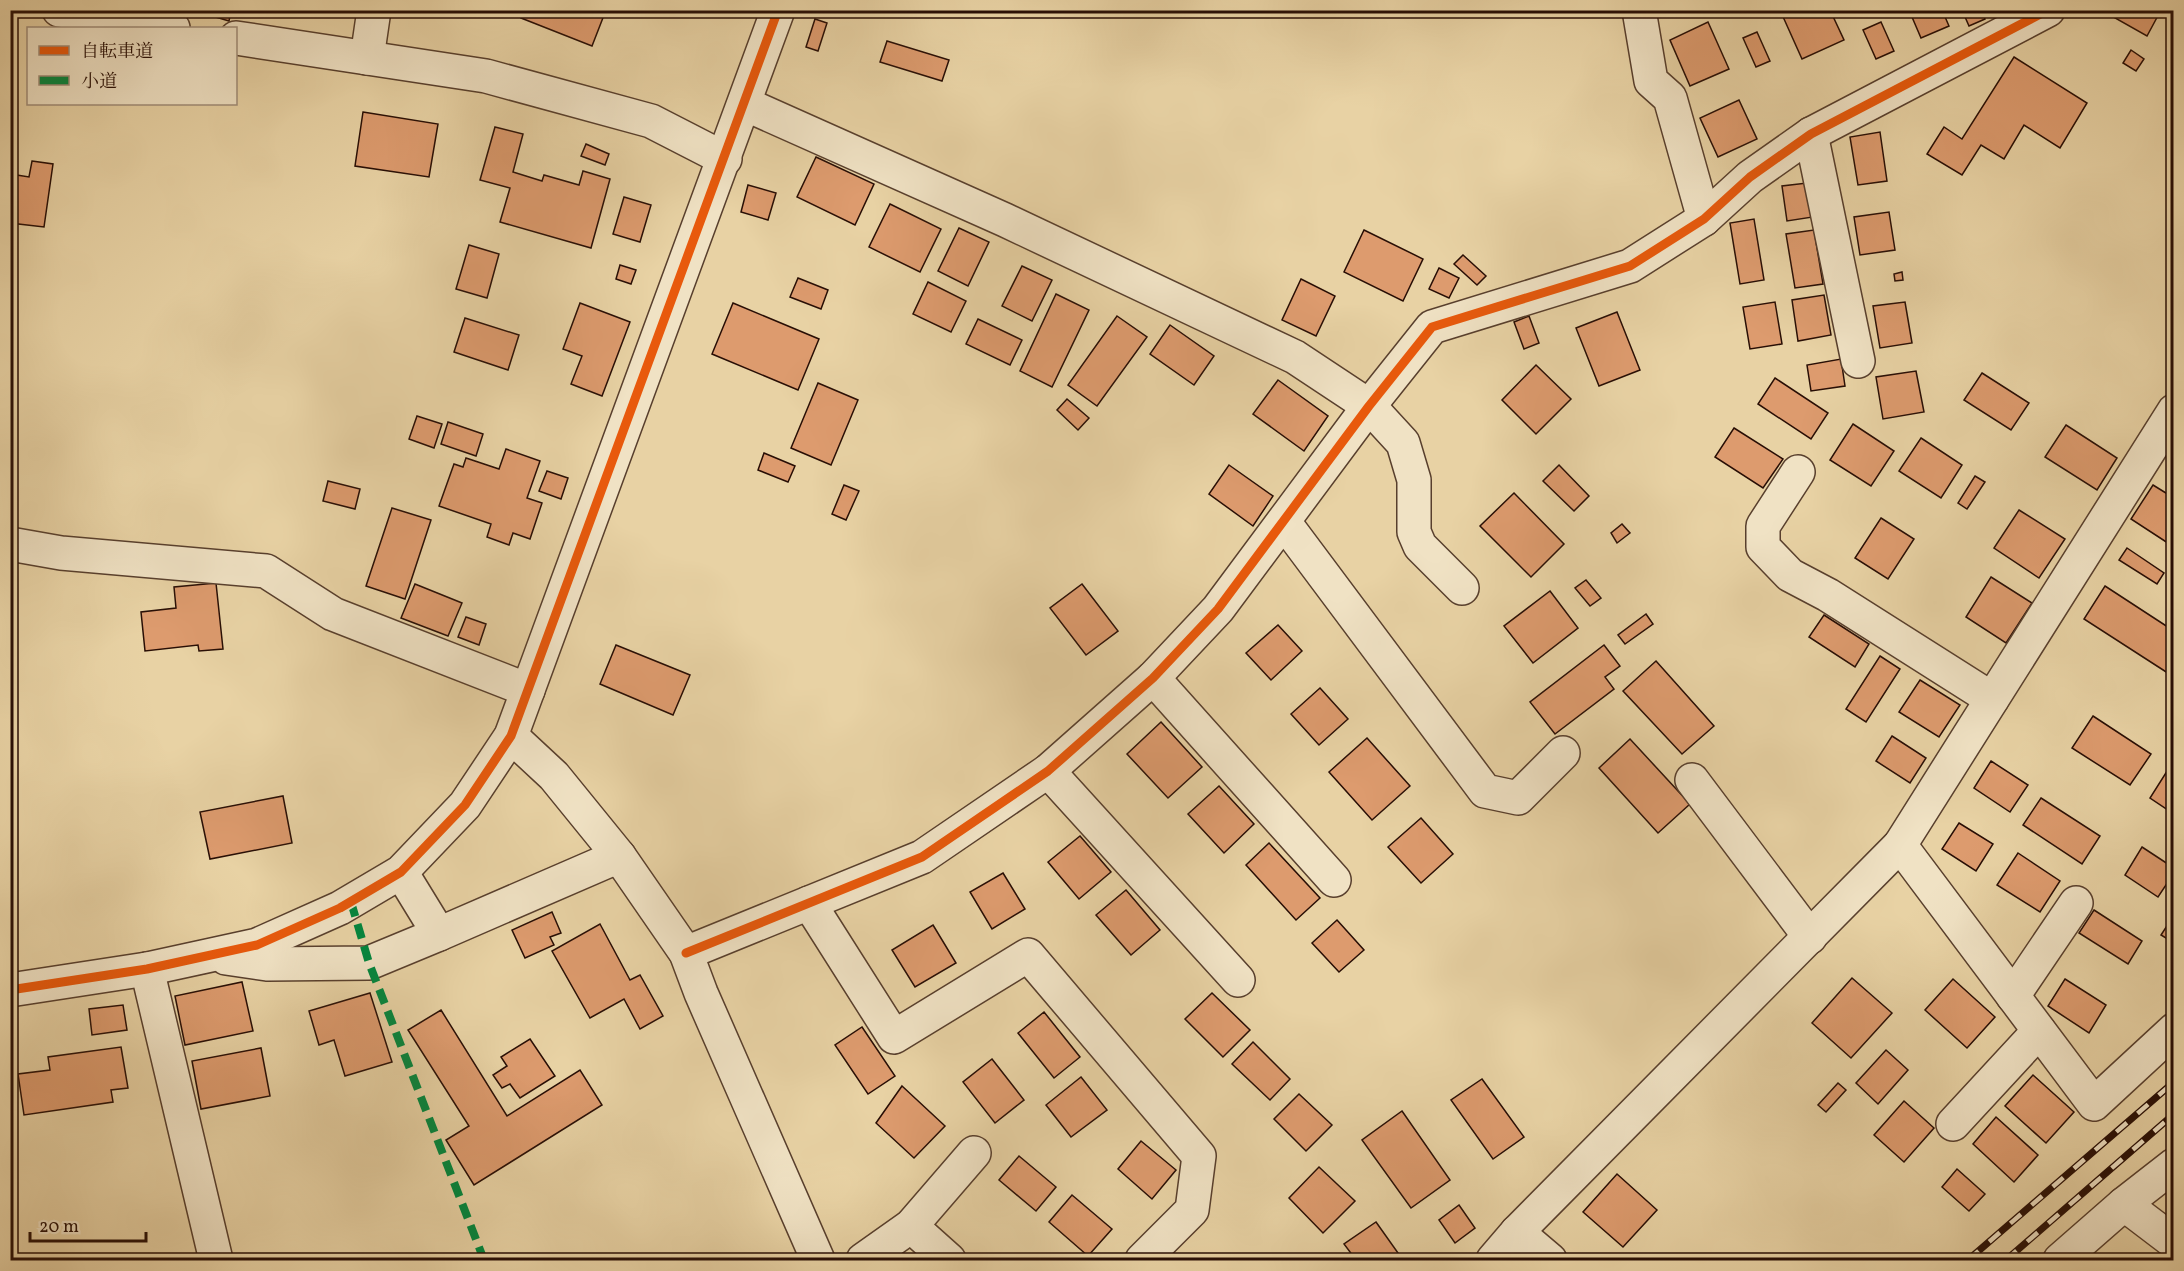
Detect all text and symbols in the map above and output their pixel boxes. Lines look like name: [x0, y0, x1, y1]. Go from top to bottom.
legend: [27, 27, 237, 105]
text: 自転車道: [81, 40, 153, 65]
text: 小道: [81, 70, 117, 95]
scale bar: [30, 1205, 146, 1243]
text: 20 m: [39, 1215, 79, 1240]

